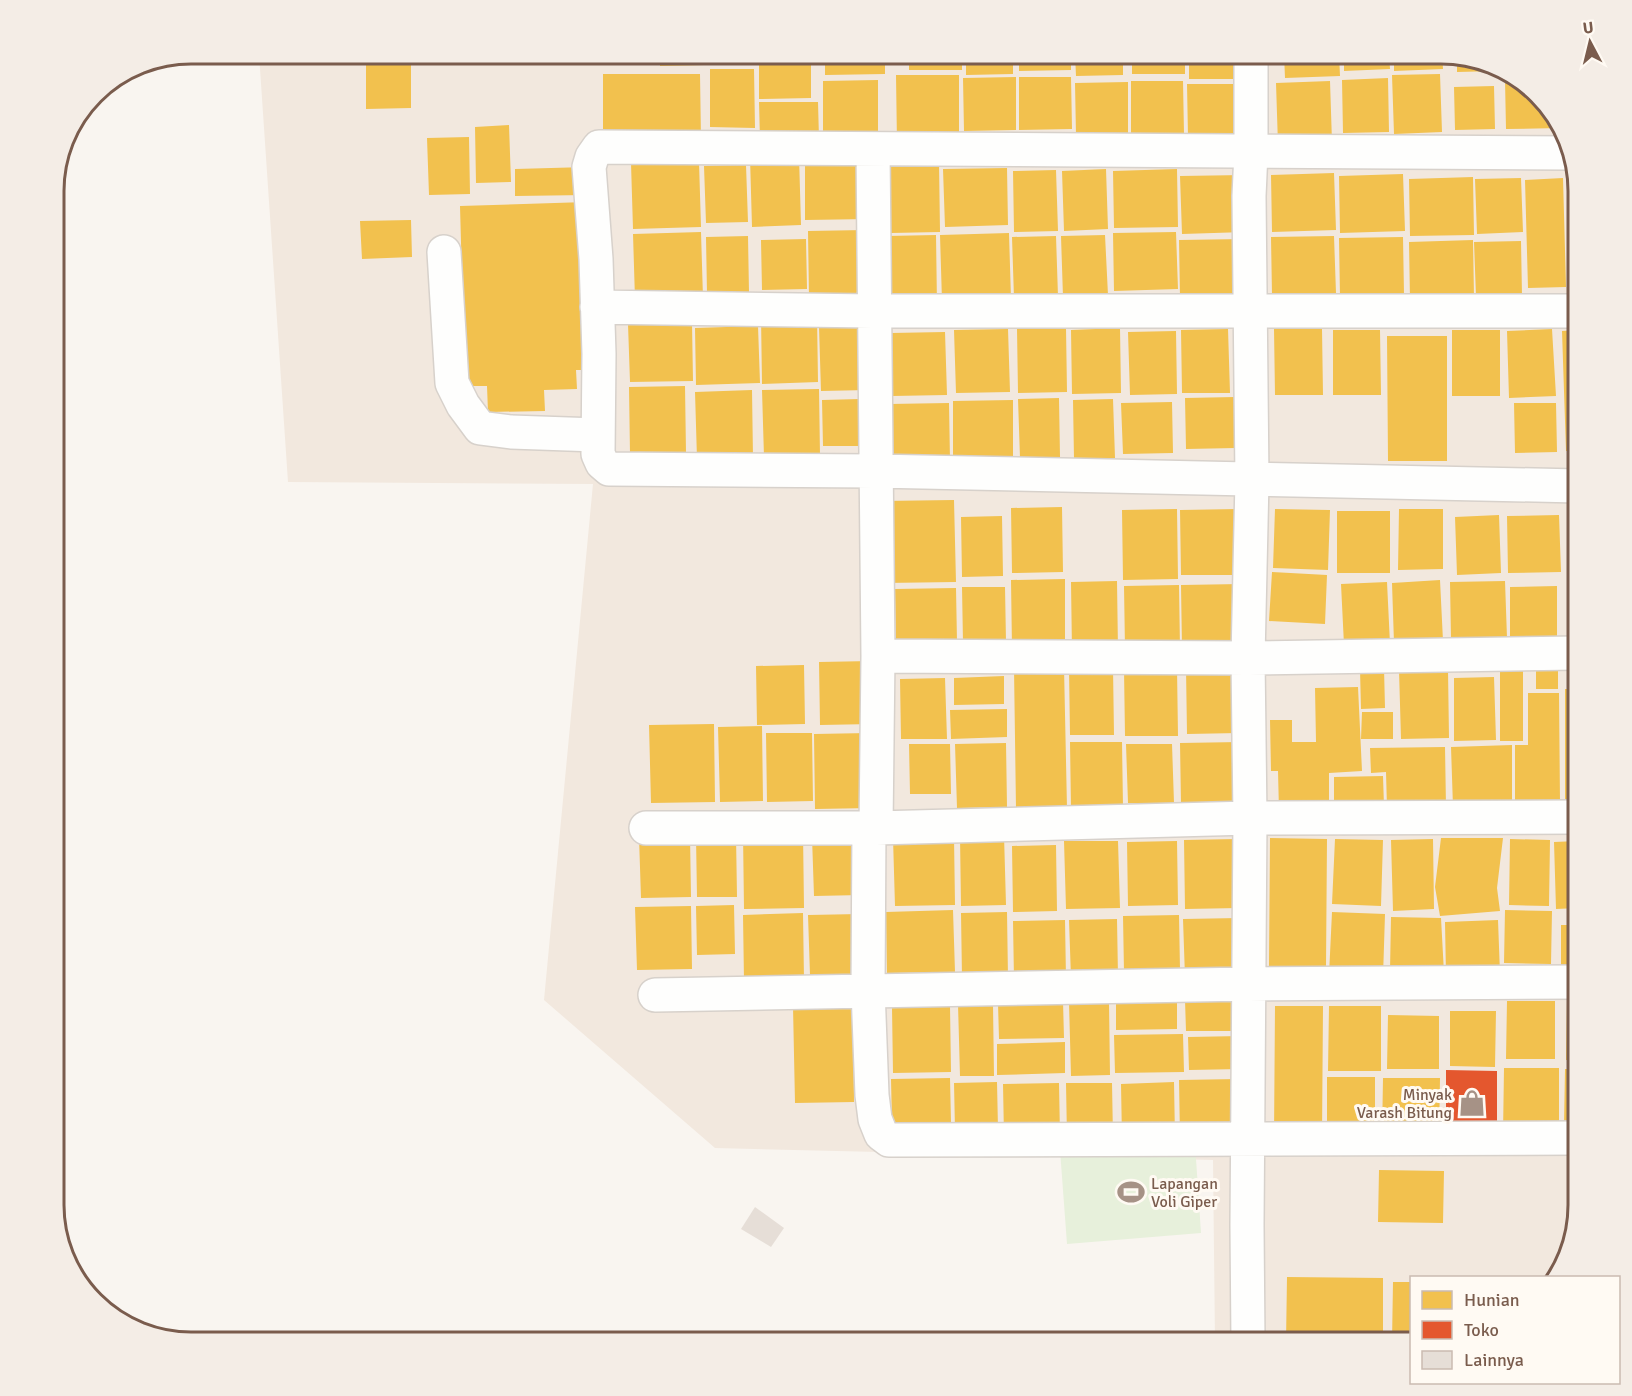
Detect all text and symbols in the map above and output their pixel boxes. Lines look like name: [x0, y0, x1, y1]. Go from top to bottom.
north arrow: [1560, 12, 1620, 72]
text: U: [1582, 18, 1595, 39]
place label: Minyak Varash Bitung: [1357, 1085, 1452, 1123]
shop icon: Minyak Varash Bitung: [1457, 1088, 1487, 1118]
place label: Lapangan Voli Giper: [1151, 1174, 1218, 1212]
sports icon: Lapangan Voli Giper: [1116, 1177, 1146, 1207]
legend: [1410, 1276, 1620, 1384]
text: Hunian: [1464, 1289, 1520, 1311]
text: Toko: [1464, 1319, 1499, 1341]
text: Lainnya: [1464, 1349, 1524, 1371]

